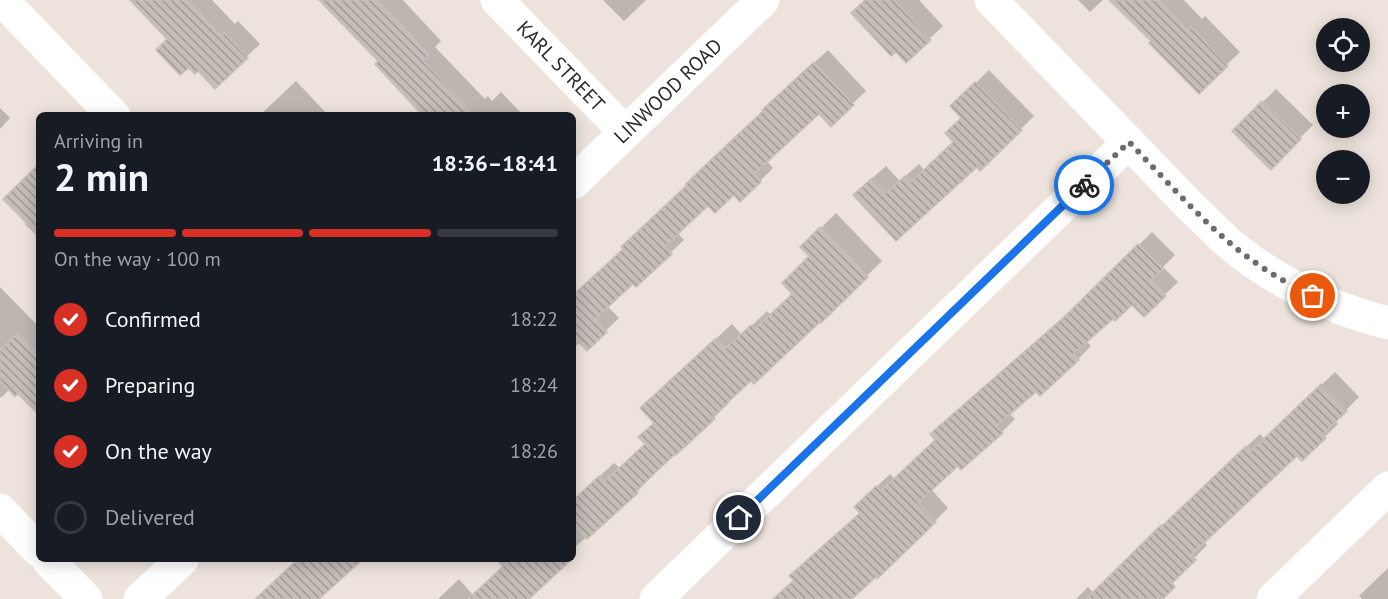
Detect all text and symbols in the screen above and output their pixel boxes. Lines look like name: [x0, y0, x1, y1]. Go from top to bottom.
street label: KARL STREET: [511, 15, 611, 117]
map controls: [1316, 18, 1370, 204]
button: locate: [1316, 18, 1370, 72]
street label: LINWOOD ROAD: [608, 33, 728, 149]
button: +: [1316, 84, 1370, 138]
text: Arriving in: [54, 128, 143, 154]
text: 18:36–18:41: [432, 149, 558, 177]
button: −: [1316, 150, 1370, 204]
text: 2 min: [54, 151, 149, 202]
courier: [1054, 155, 1114, 215]
icon: bike: [1068, 169, 1101, 202]
text: On the way · 100 m: [54, 246, 221, 272]
pin: [1287, 270, 1338, 321]
icon: bag: [1296, 279, 1329, 312]
icon: check: [54, 303, 87, 336]
text: Confirmed: [105, 305, 201, 333]
text: 18:22: [510, 306, 558, 332]
icon: check: [54, 369, 87, 402]
text: Preparing: [105, 371, 195, 399]
text: 18:24: [510, 372, 558, 398]
icon: check: [54, 435, 87, 468]
text: On the way: [105, 437, 212, 465]
text: 18:26: [510, 438, 558, 464]
pin: [713, 492, 764, 543]
icon: home: [722, 501, 755, 534]
text: Delivered: [105, 503, 195, 531]

